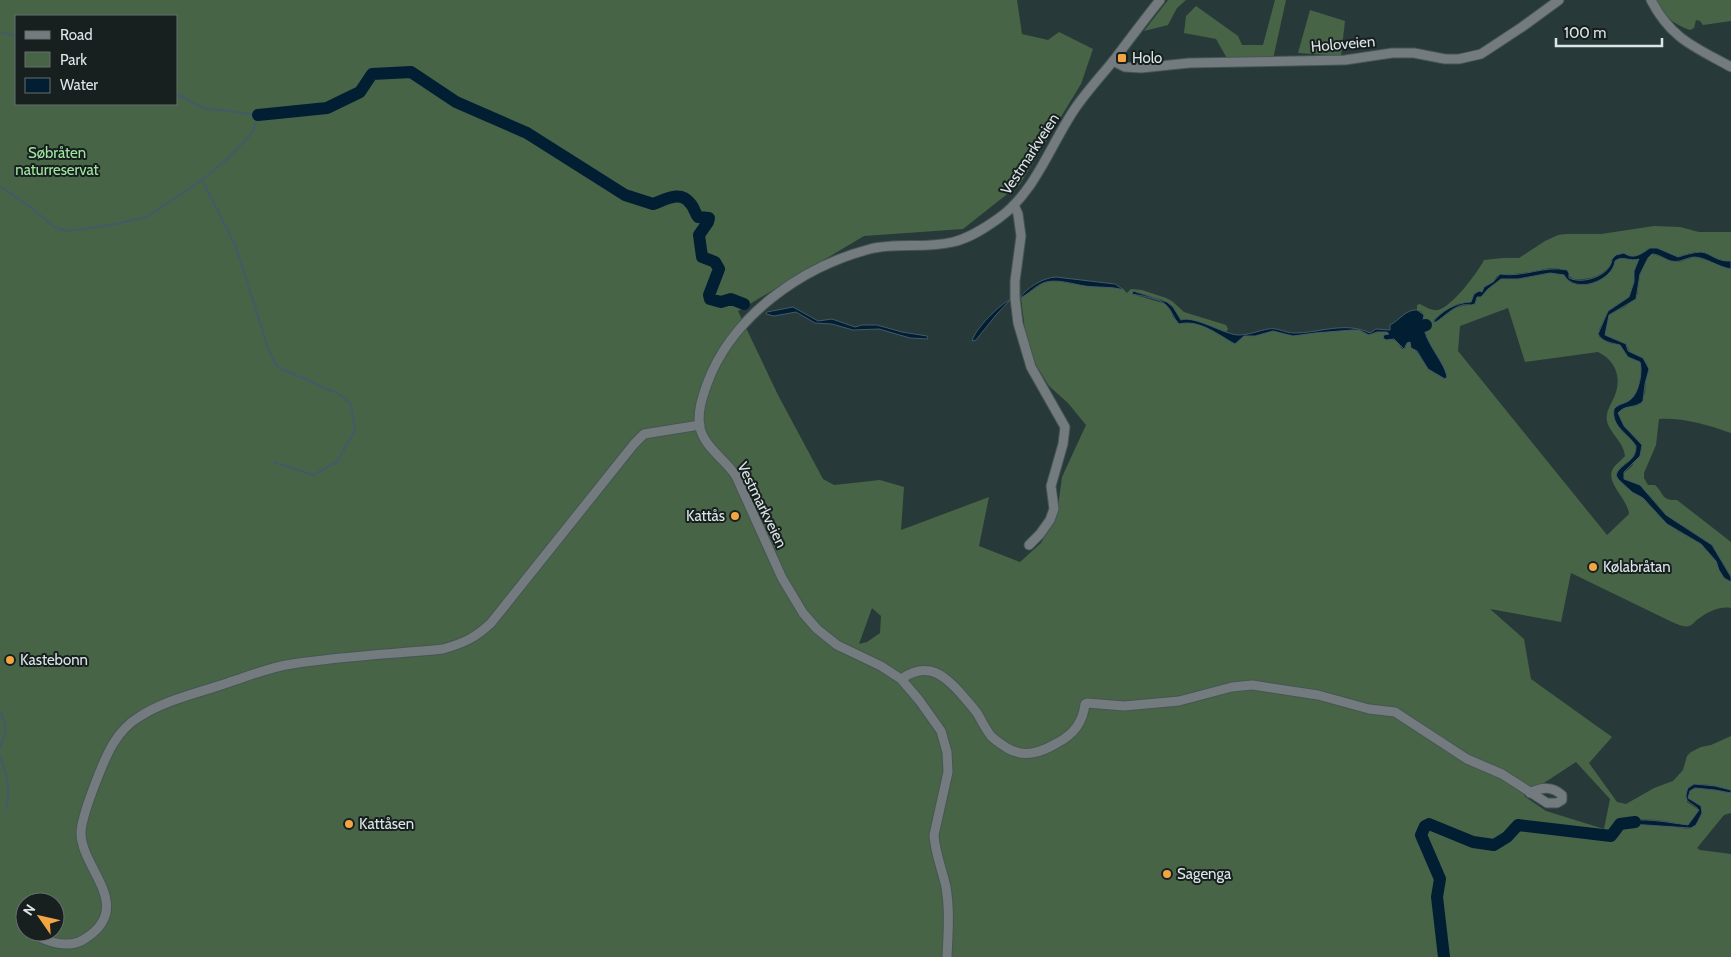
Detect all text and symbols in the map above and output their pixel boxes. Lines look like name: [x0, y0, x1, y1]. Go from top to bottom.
legend: [15, 15, 178, 105]
scale bar: [1556, 15, 1662, 47]
text: 100 m: [1564, 24, 1606, 42]
text: Road: [60, 26, 93, 44]
street label: Holoveien: [1310, 32, 1376, 56]
place label: Holo: [1132, 49, 1162, 67]
text: Park: [60, 51, 87, 69]
marker: Holo: [1116, 52, 1128, 64]
text: Water: [60, 76, 98, 94]
street label: Vestmarkveien: [997, 110, 1063, 198]
park label: Søbråten naturreservat: [15, 144, 99, 179]
street label: Vestmarkveien: [733, 459, 791, 551]
place label: Kattås: [686, 507, 725, 525]
marker: Kattås: [729, 510, 741, 522]
place label: Kølabråtan: [1603, 558, 1671, 576]
marker: Kølabråtan: [1587, 561, 1599, 573]
place label: Kastebonn: [20, 651, 88, 669]
marker: Kastebonn: [4, 654, 16, 666]
place label: Kattåsen: [359, 815, 414, 833]
marker: Kattåsen: [343, 818, 355, 830]
place label: Sagenga: [1177, 865, 1232, 883]
marker: Sagenga: [1161, 868, 1173, 880]
north arrow: [15, 892, 65, 942]
text: N: [19, 901, 39, 919]

